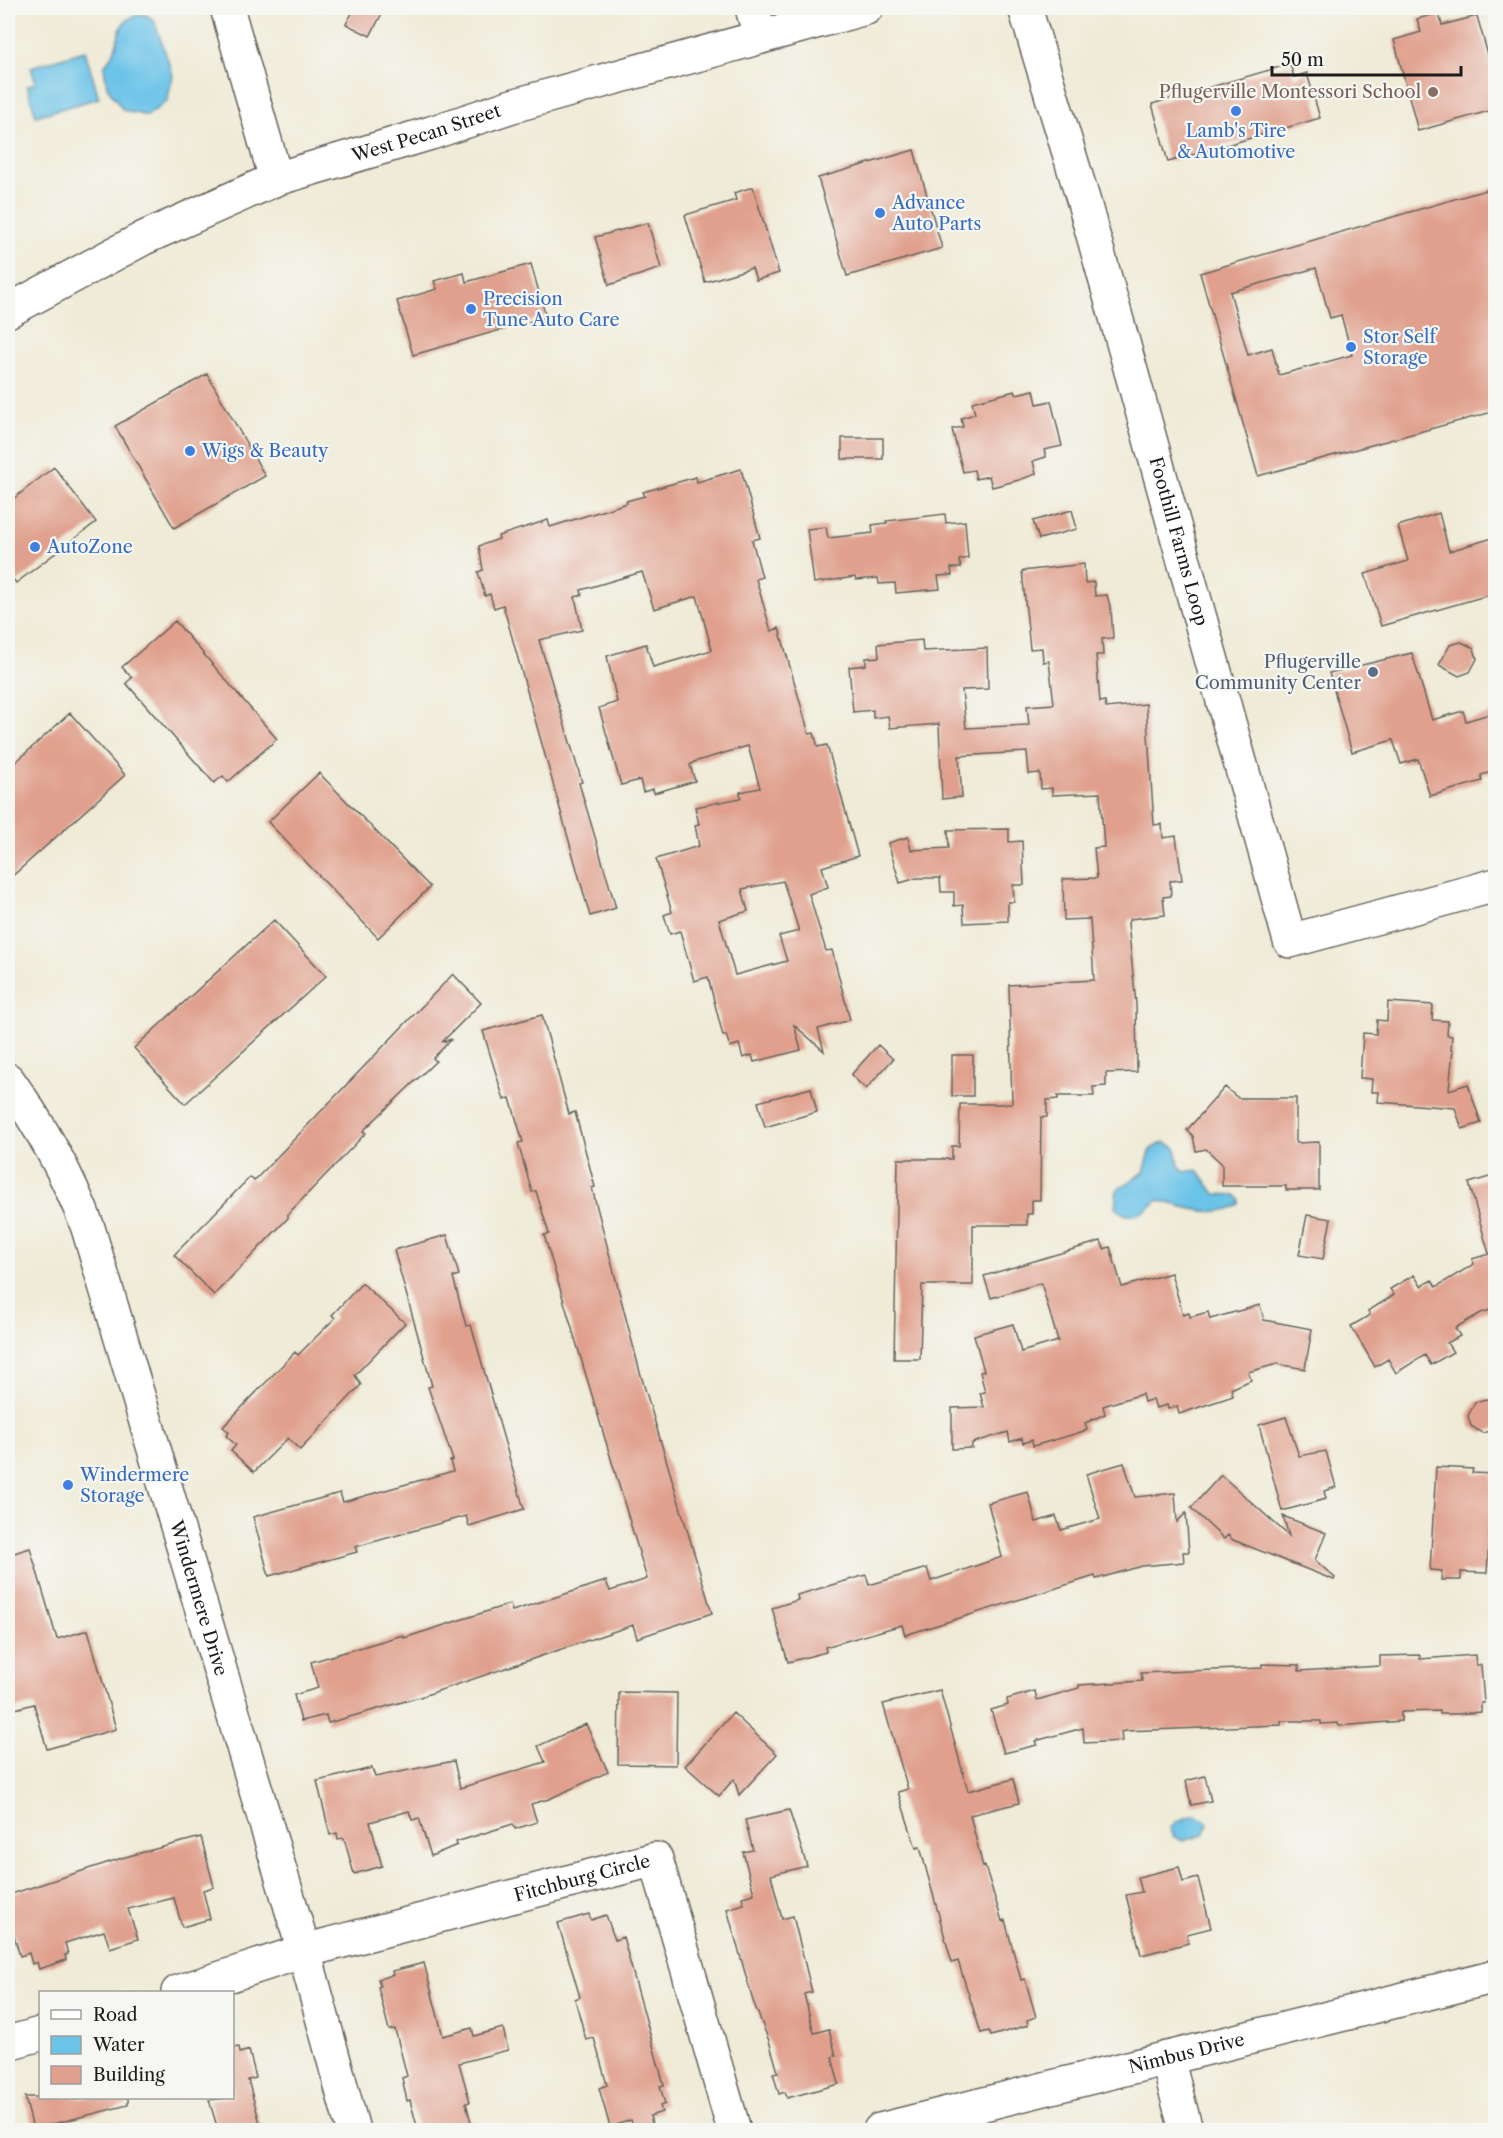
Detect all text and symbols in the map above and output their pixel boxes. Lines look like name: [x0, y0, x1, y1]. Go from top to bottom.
scale bar: [1272, 39, 1461, 77]
text: 50 m: [1281, 49, 1324, 71]
place label: Pflugerville Montessori School: [1159, 81, 1421, 103]
marker: Pflugerville Montessori School: [1426, 85, 1440, 99]
street label: West Pecan Street: [348, 99, 504, 167]
marker: Lamb's Tire & Automotive: [1229, 104, 1243, 118]
place label: Lamb's Tire & Automotive: [1177, 120, 1295, 163]
place label: Advance Auto Parts: [891, 192, 981, 235]
marker: Advance Auto Parts: [873, 206, 887, 220]
place label: Precision Tune Auto Care: [483, 288, 620, 331]
marker: Precision Tune Auto Care: [464, 302, 478, 316]
place label: Stor Self Storage: [1363, 326, 1438, 369]
marker: Stor Self Storage: [1344, 340, 1358, 354]
place label: Wigs & Beauty: [201, 440, 329, 462]
marker: Wigs & Beauty: [183, 444, 197, 458]
street label: Foothill Farms Loop: [1144, 454, 1213, 628]
place label: AutoZone: [46, 536, 133, 558]
marker: AutoZone: [28, 540, 42, 554]
place label: Pflugerville Community Center: [1195, 651, 1361, 694]
marker: Pflugerville Community Center: [1366, 665, 1380, 679]
place label: Windermere Storage: [79, 1464, 189, 1507]
marker: Windermere Storage: [61, 1478, 75, 1492]
street label: Windermere Drive: [165, 1517, 232, 1678]
street label: Fitchburg Circle: [512, 1850, 653, 1907]
legend: [39, 1991, 234, 2099]
text: Road: [93, 2004, 138, 2026]
street label: Nimbus Drive: [1126, 2028, 1247, 2078]
text: Water: [92, 2034, 145, 2056]
text: Building: [93, 2064, 165, 2086]

